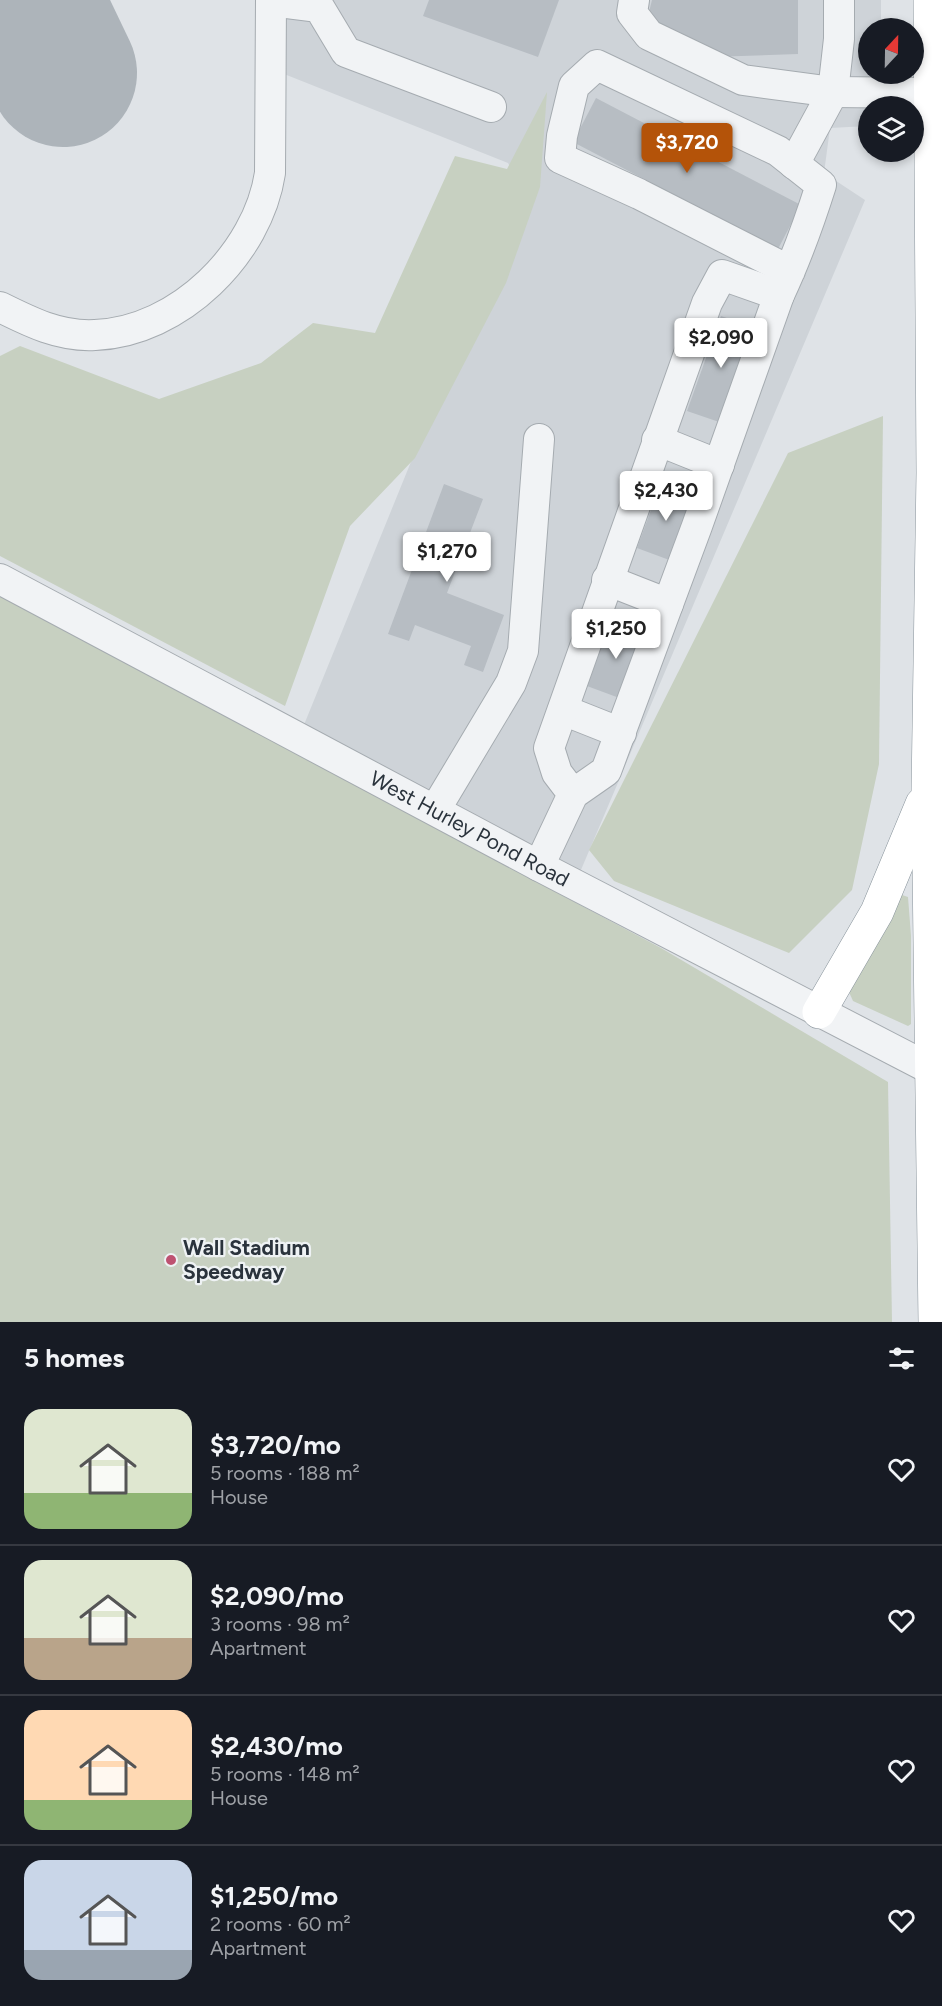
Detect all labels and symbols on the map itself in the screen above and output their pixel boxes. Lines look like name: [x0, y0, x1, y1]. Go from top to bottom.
north arrow: [858, 18, 924, 84]
pin: $3,720: [638, 123, 736, 174]
pin: $2,090: [672, 318, 770, 369]
pin: $2,430: [617, 471, 715, 522]
pin: $1,270: [398, 532, 496, 583]
pin: $1,250: [567, 609, 665, 660]
street label: West Hurley Pond Road: [366, 765, 574, 892]
place label: Wall Stadium Speedway: [183, 1235, 310, 1284]
marker: Wall Stadium Speedway: [164, 1253, 178, 1267]

